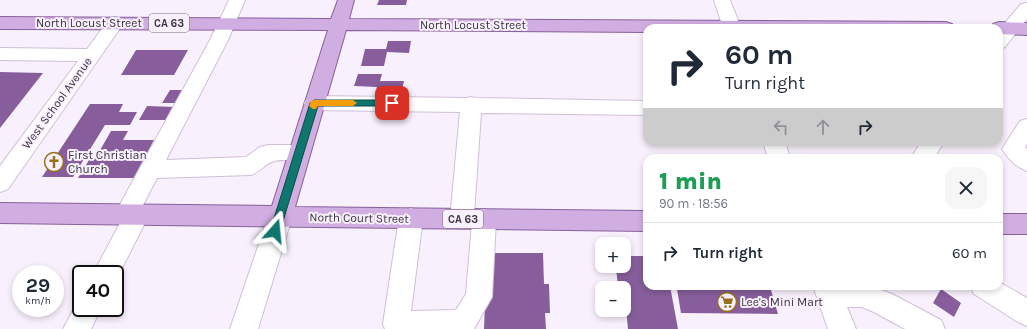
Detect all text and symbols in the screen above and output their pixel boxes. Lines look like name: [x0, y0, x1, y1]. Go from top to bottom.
road number: CA 63: [149, 14, 189, 32]
street label: North Locust Street: [36, 16, 142, 30]
street label: North Locust Street: [420, 18, 526, 32]
text: 60 m: [725, 38, 793, 71]
icon: right: [659, 40, 711, 92]
street label: West School Avenue: [19, 55, 95, 151]
text: Turn right: [725, 72, 805, 94]
pin: [375, 86, 409, 120]
icon: arrive: [381, 92, 403, 114]
icon: left: [770, 116, 792, 138]
icon: ahead: [812, 116, 834, 138]
icon: right: [854, 116, 876, 138]
place label: First Christian Church: [68, 148, 147, 176]
church icon: First Christian Church: [43, 151, 65, 173]
text: 1 min: [659, 167, 722, 195]
button: close: [945, 167, 987, 209]
text: 90 m · 18:56: [659, 196, 728, 211]
position arrow: [254, 210, 296, 252]
street label: North Court Street: [309, 210, 409, 226]
road number: CA 63: [443, 210, 483, 228]
map controls: [595, 237, 631, 317]
button: +: [595, 237, 631, 273]
icon: right: [659, 242, 681, 264]
text: Turn right: [693, 244, 763, 262]
text: 60 m: [952, 244, 987, 262]
speed limit sign: 40: [72, 265, 124, 317]
text: 29: [26, 274, 50, 297]
button: −: [595, 281, 631, 317]
supermarket icon: Lee's Mini Mart: [716, 291, 738, 313]
text: km/h: [25, 295, 51, 307]
place label: Lee's Mini Mart: [741, 295, 823, 309]

